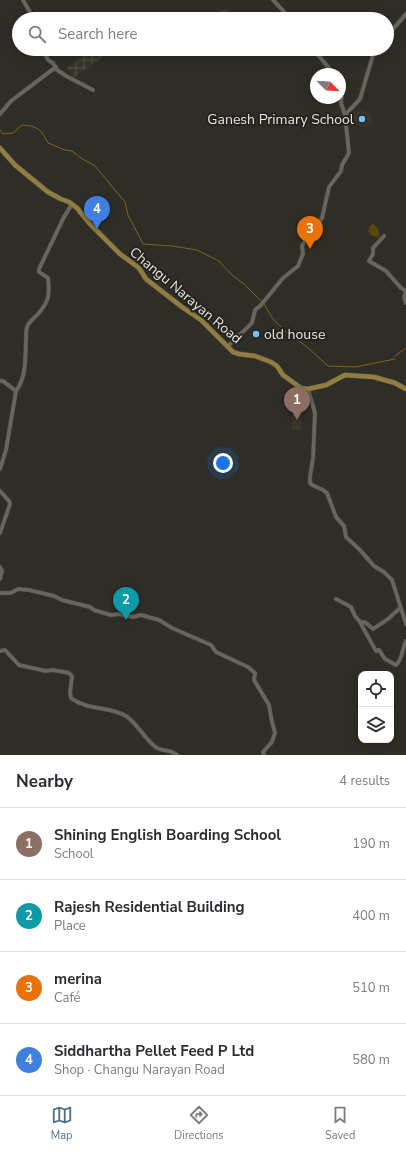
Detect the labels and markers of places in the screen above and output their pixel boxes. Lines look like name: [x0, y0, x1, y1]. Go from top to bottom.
place label: Ganesh Primary School: [207, 110, 355, 129]
marker: Ganesh Primary School: [357, 114, 367, 124]
pin: 4: [84, 196, 110, 229]
pin: 3: [297, 216, 323, 249]
place label: old house: [264, 325, 325, 344]
marker: old house: [251, 329, 261, 339]
pin: 1: [284, 387, 310, 420]
pin: 2: [113, 587, 139, 620]

